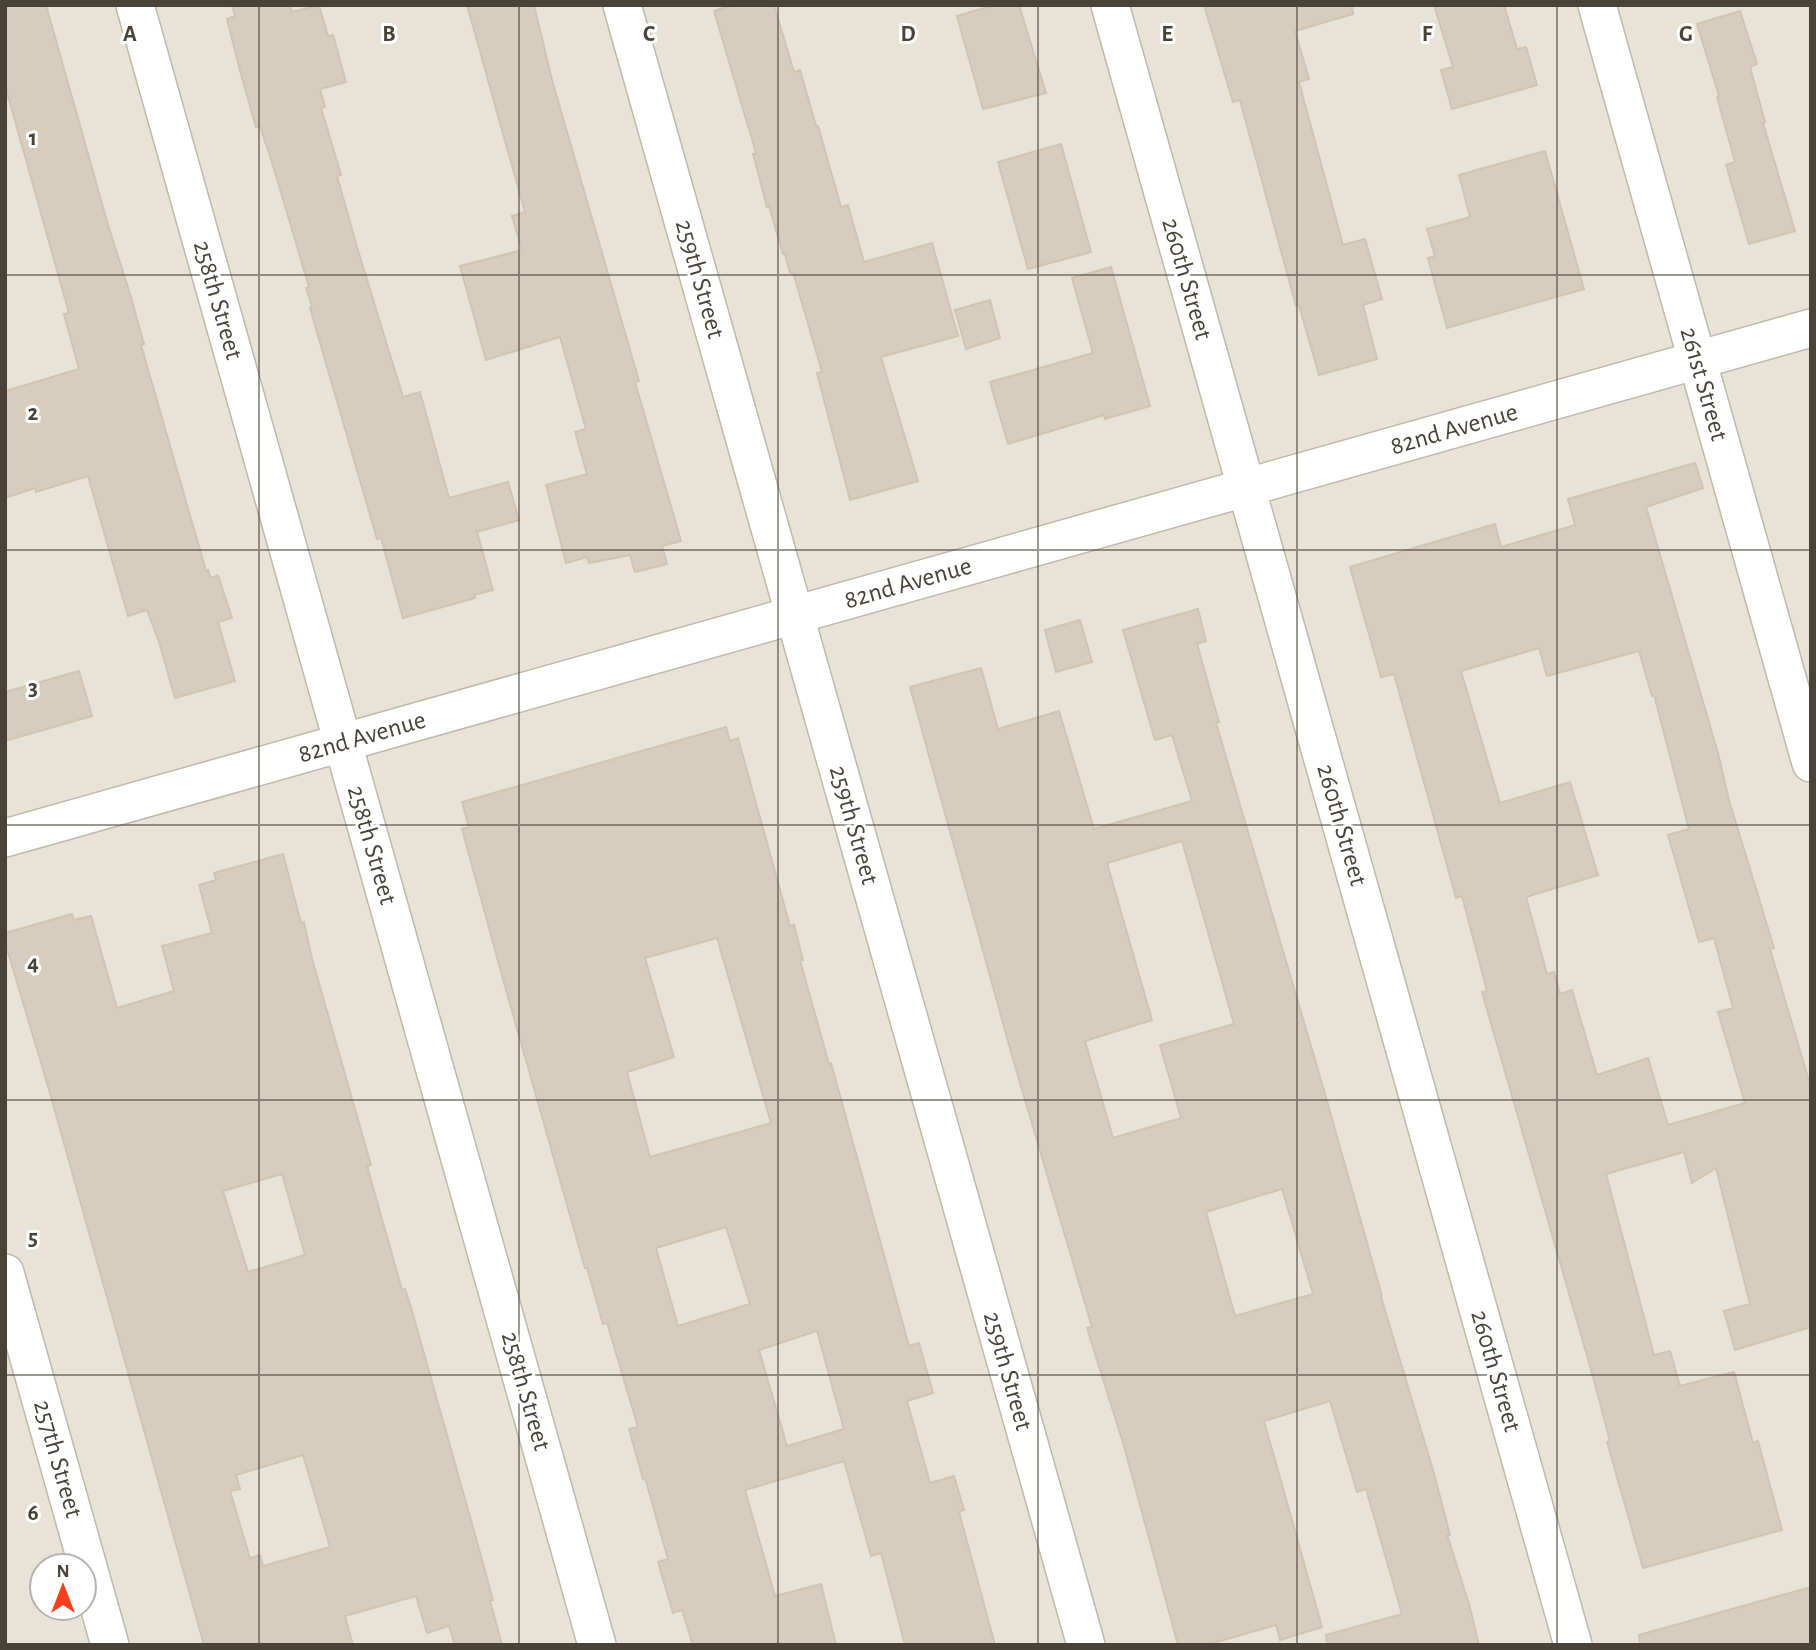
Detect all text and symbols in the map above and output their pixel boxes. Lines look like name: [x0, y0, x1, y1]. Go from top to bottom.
text: A: [123, 23, 137, 46]
text: B: [382, 23, 396, 46]
text: C: [643, 23, 655, 46]
text: D: [900, 23, 916, 46]
text: E: [1161, 23, 1173, 46]
text: F: [1422, 23, 1433, 46]
text: G: [1679, 23, 1693, 46]
text: 1: [29, 127, 37, 150]
street label: 260th Street: [1157, 215, 1217, 343]
street label: 259th Street: [671, 217, 729, 341]
street label: 258th Street: [189, 238, 247, 362]
street label: 261st Street: [1675, 324, 1733, 444]
street label: 82nd Avenue: [1387, 398, 1521, 460]
text: 2: [28, 402, 39, 425]
street label: 82nd Avenue: [841, 552, 975, 614]
text: 3: [28, 677, 38, 700]
street label: 82nd Avenue: [295, 706, 429, 768]
street label: 260th Street: [1312, 761, 1372, 889]
street label: 259th Street: [825, 763, 883, 887]
street label: 258th Street: [343, 783, 401, 907]
text: 4: [27, 952, 39, 975]
text: 5: [28, 1227, 38, 1250]
street label: 260th Street: [1466, 1307, 1526, 1435]
street label: 259th Street: [979, 1309, 1037, 1433]
street label: 258th Street: [497, 1329, 555, 1453]
street label: 257th Street: [29, 1397, 87, 1521]
text: 6: [27, 1502, 39, 1525]
north arrow: [28, 1552, 98, 1622]
text: N: [56, 1562, 70, 1581]

